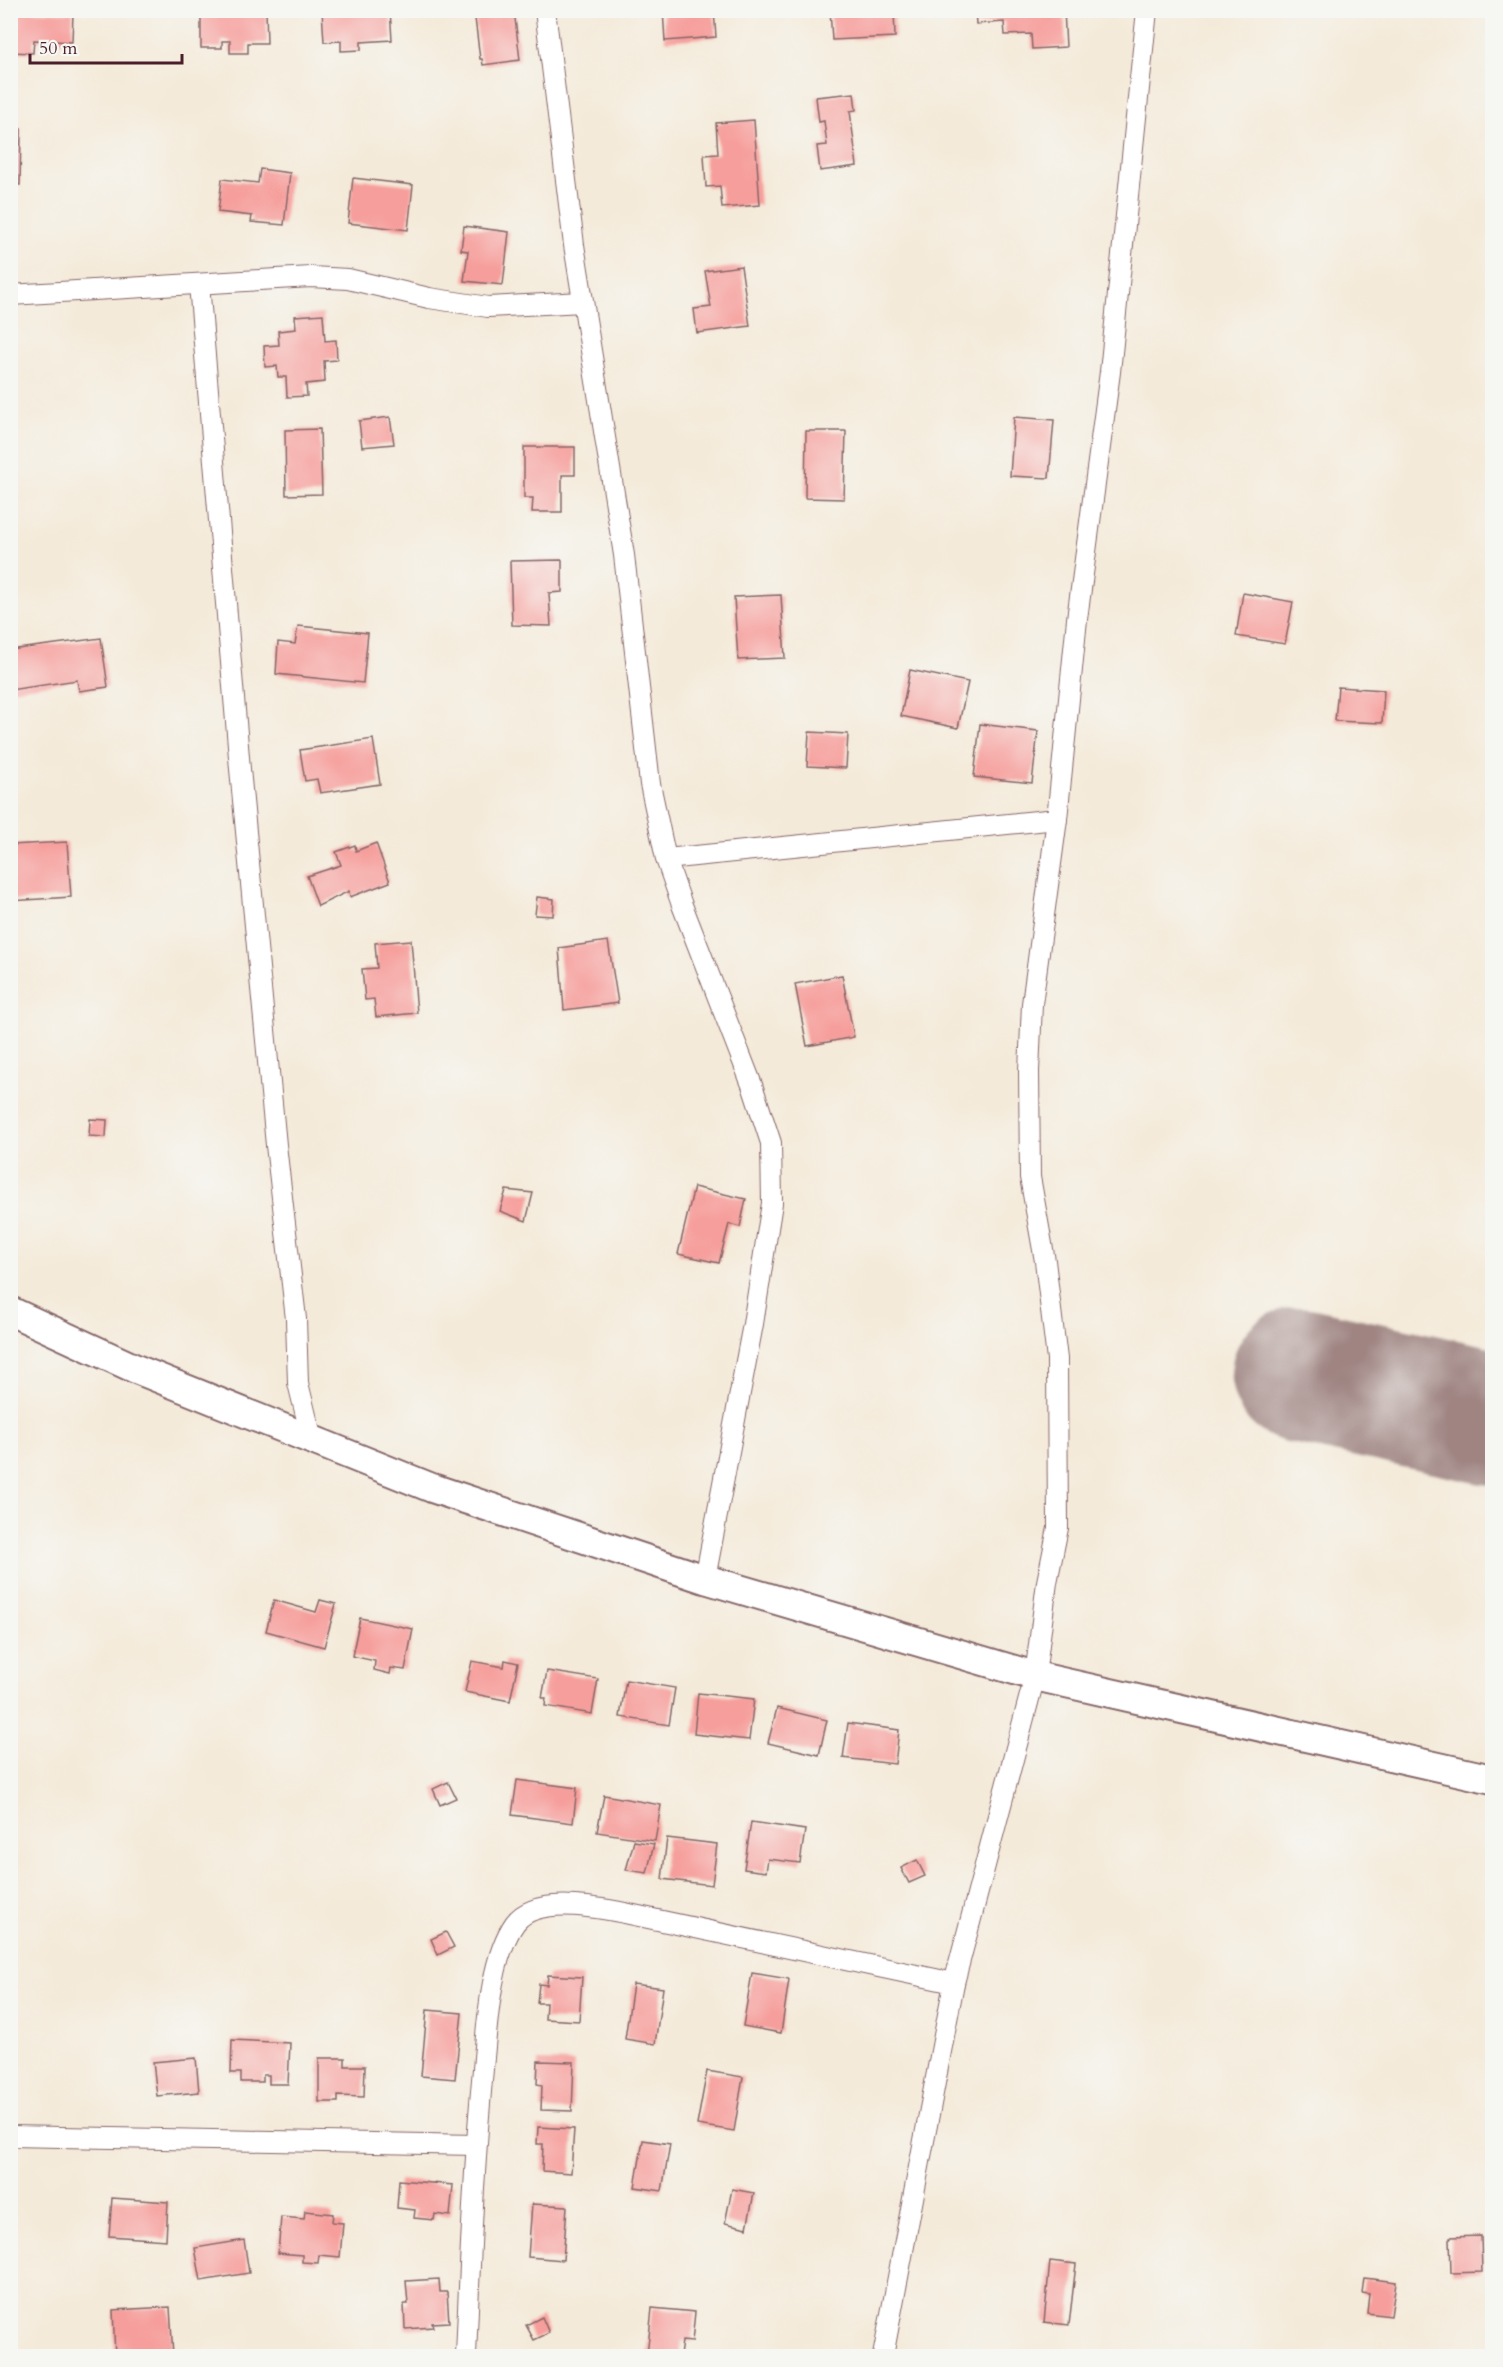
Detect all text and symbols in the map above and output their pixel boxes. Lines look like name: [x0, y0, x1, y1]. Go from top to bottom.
scale bar: [30, 27, 182, 65]
text: 50 m: [39, 36, 78, 61]

